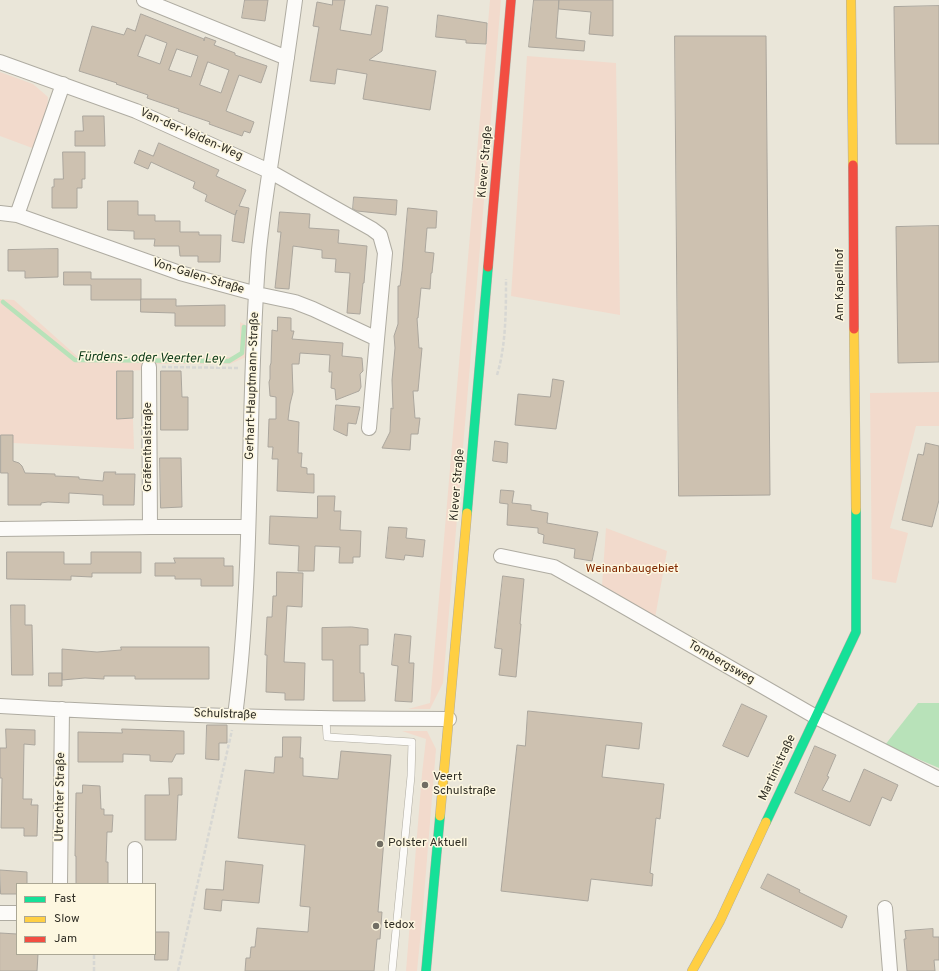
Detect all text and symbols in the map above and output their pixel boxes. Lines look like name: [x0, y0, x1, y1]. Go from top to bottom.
street label: Van-der-Velden-Weg: [137, 106, 245, 164]
street label: Klever Straße: [476, 125, 496, 199]
street label: Am Kapellhof: [834, 249, 848, 321]
street label: Von-Galen-Straße: [150, 256, 246, 298]
street label: Gerhart-Hauptmann-Straße: [243, 312, 263, 460]
water label: Fürdens- oder Veerter Ley: [77, 350, 225, 368]
street label: Gräfenthalstraße: [142, 402, 156, 492]
street label: Klever Straße: [448, 448, 468, 522]
park label: Weinanbaugebiet: [585, 563, 679, 577]
street label: Tombergsweg: [685, 638, 757, 688]
street label: Schulstraße: [193, 707, 257, 723]
street label: Martinistraße: [756, 733, 800, 803]
street label: Utrechter Straße: [53, 752, 69, 842]
place label: Veert Schulstraße: [433, 771, 496, 799]
marker: Veert Schulstraße: [420, 780, 430, 790]
place label: Polster Aktuell: [388, 837, 467, 851]
marker: Polster Aktuell: [375, 839, 385, 849]
legend: [16, 883, 156, 955]
text: Fast: [54, 891, 76, 907]
text: Slow: [54, 911, 80, 927]
place label: tedox: [384, 919, 414, 933]
marker: tedox: [371, 921, 381, 931]
text: Jam: [54, 931, 77, 947]

